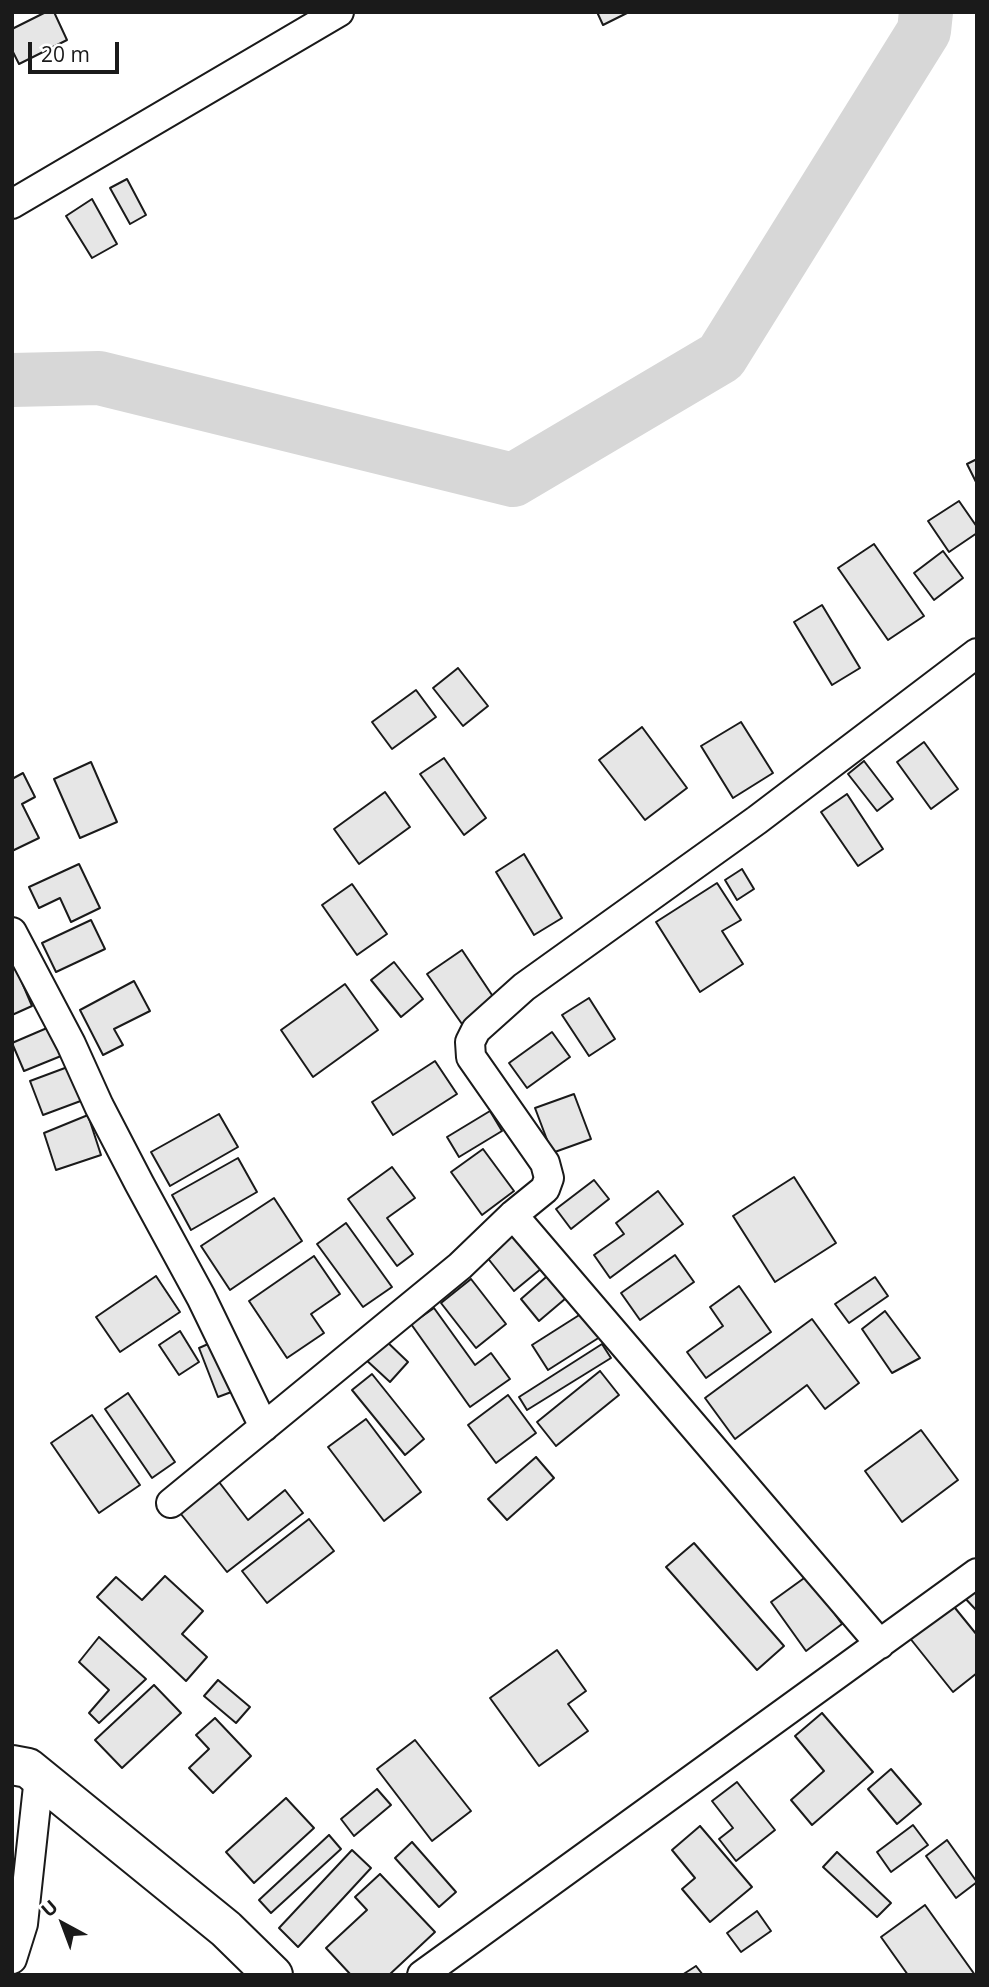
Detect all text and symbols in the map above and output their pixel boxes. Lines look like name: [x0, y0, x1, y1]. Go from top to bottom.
scale bar: [32, 28, 122, 72]
text: 20 m: [41, 40, 90, 68]
north arrow: [28, 1889, 98, 1959]
text: U: [35, 1894, 63, 1923]

